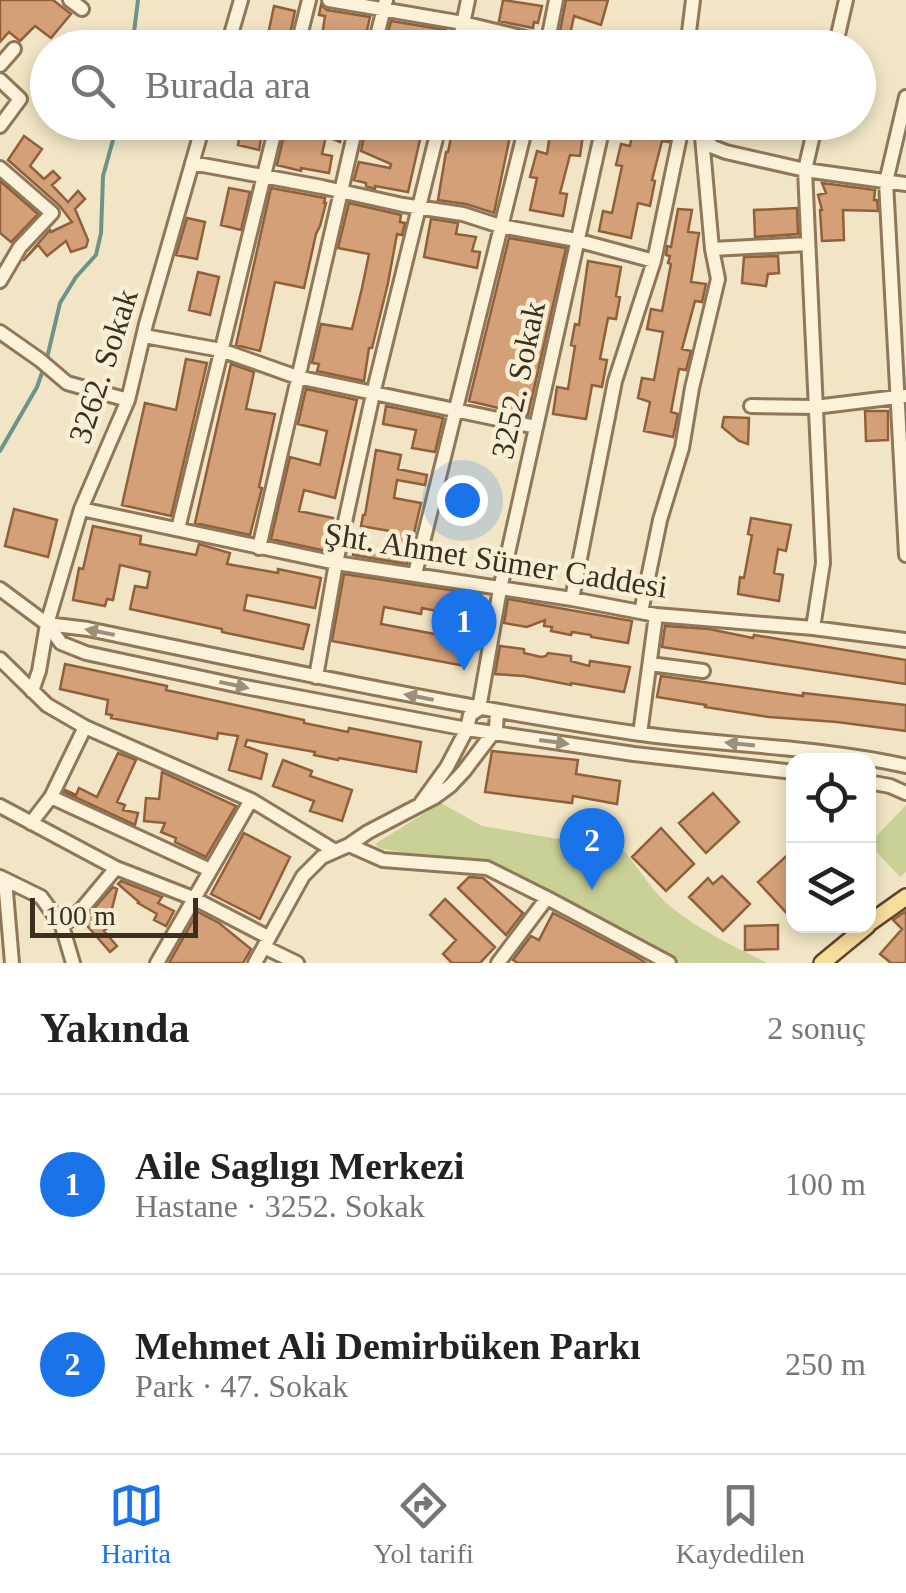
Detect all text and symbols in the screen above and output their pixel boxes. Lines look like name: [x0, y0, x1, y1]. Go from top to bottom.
search box: [30, 30, 876, 140]
icon: search: [65, 58, 120, 113]
text: Burada ara: [145, 64, 311, 106]
street label: 3262. Sokak: [61, 284, 145, 448]
street label: 3252. Sokak: [484, 298, 552, 462]
your location: [437, 475, 488, 526]
street label: Şht. Ahmet Sümer Caddesi: [322, 515, 670, 605]
pin: 1: [432, 588, 496, 671]
one-way arrow: [85, 623, 116, 639]
one-way arrow: [219, 677, 250, 693]
one-way arrow: [403, 689, 434, 704]
one-way arrow: [539, 735, 571, 751]
one-way arrow: [724, 736, 756, 752]
map controls: [786, 753, 876, 933]
button: locate: [786, 753, 876, 843]
pin: 2: [560, 808, 624, 890]
button: layers: [786, 843, 876, 933]
scale bar: [30, 893, 198, 938]
text: 100 m: [45, 900, 116, 931]
text: Yakında: [40, 1005, 189, 1051]
text: 2 sonuç: [767, 1010, 866, 1046]
text: Aile Saglıgı Merkezi: [135, 1145, 464, 1187]
text: 1: [65, 1166, 81, 1202]
text: 100 m: [785, 1166, 866, 1202]
text: Hastane · 3252. Sokak: [135, 1188, 425, 1224]
text: Mehmet Ali Demirbüken Parkı: [135, 1325, 641, 1367]
text: 2: [65, 1346, 81, 1382]
text: 250 m: [785, 1346, 866, 1382]
text: Park · 47. Sokak: [135, 1368, 348, 1404]
tab: Harita: [101, 1478, 171, 1570]
tab: Yol tarifi: [373, 1478, 474, 1570]
tab: Kaydedilen: [676, 1478, 805, 1570]

